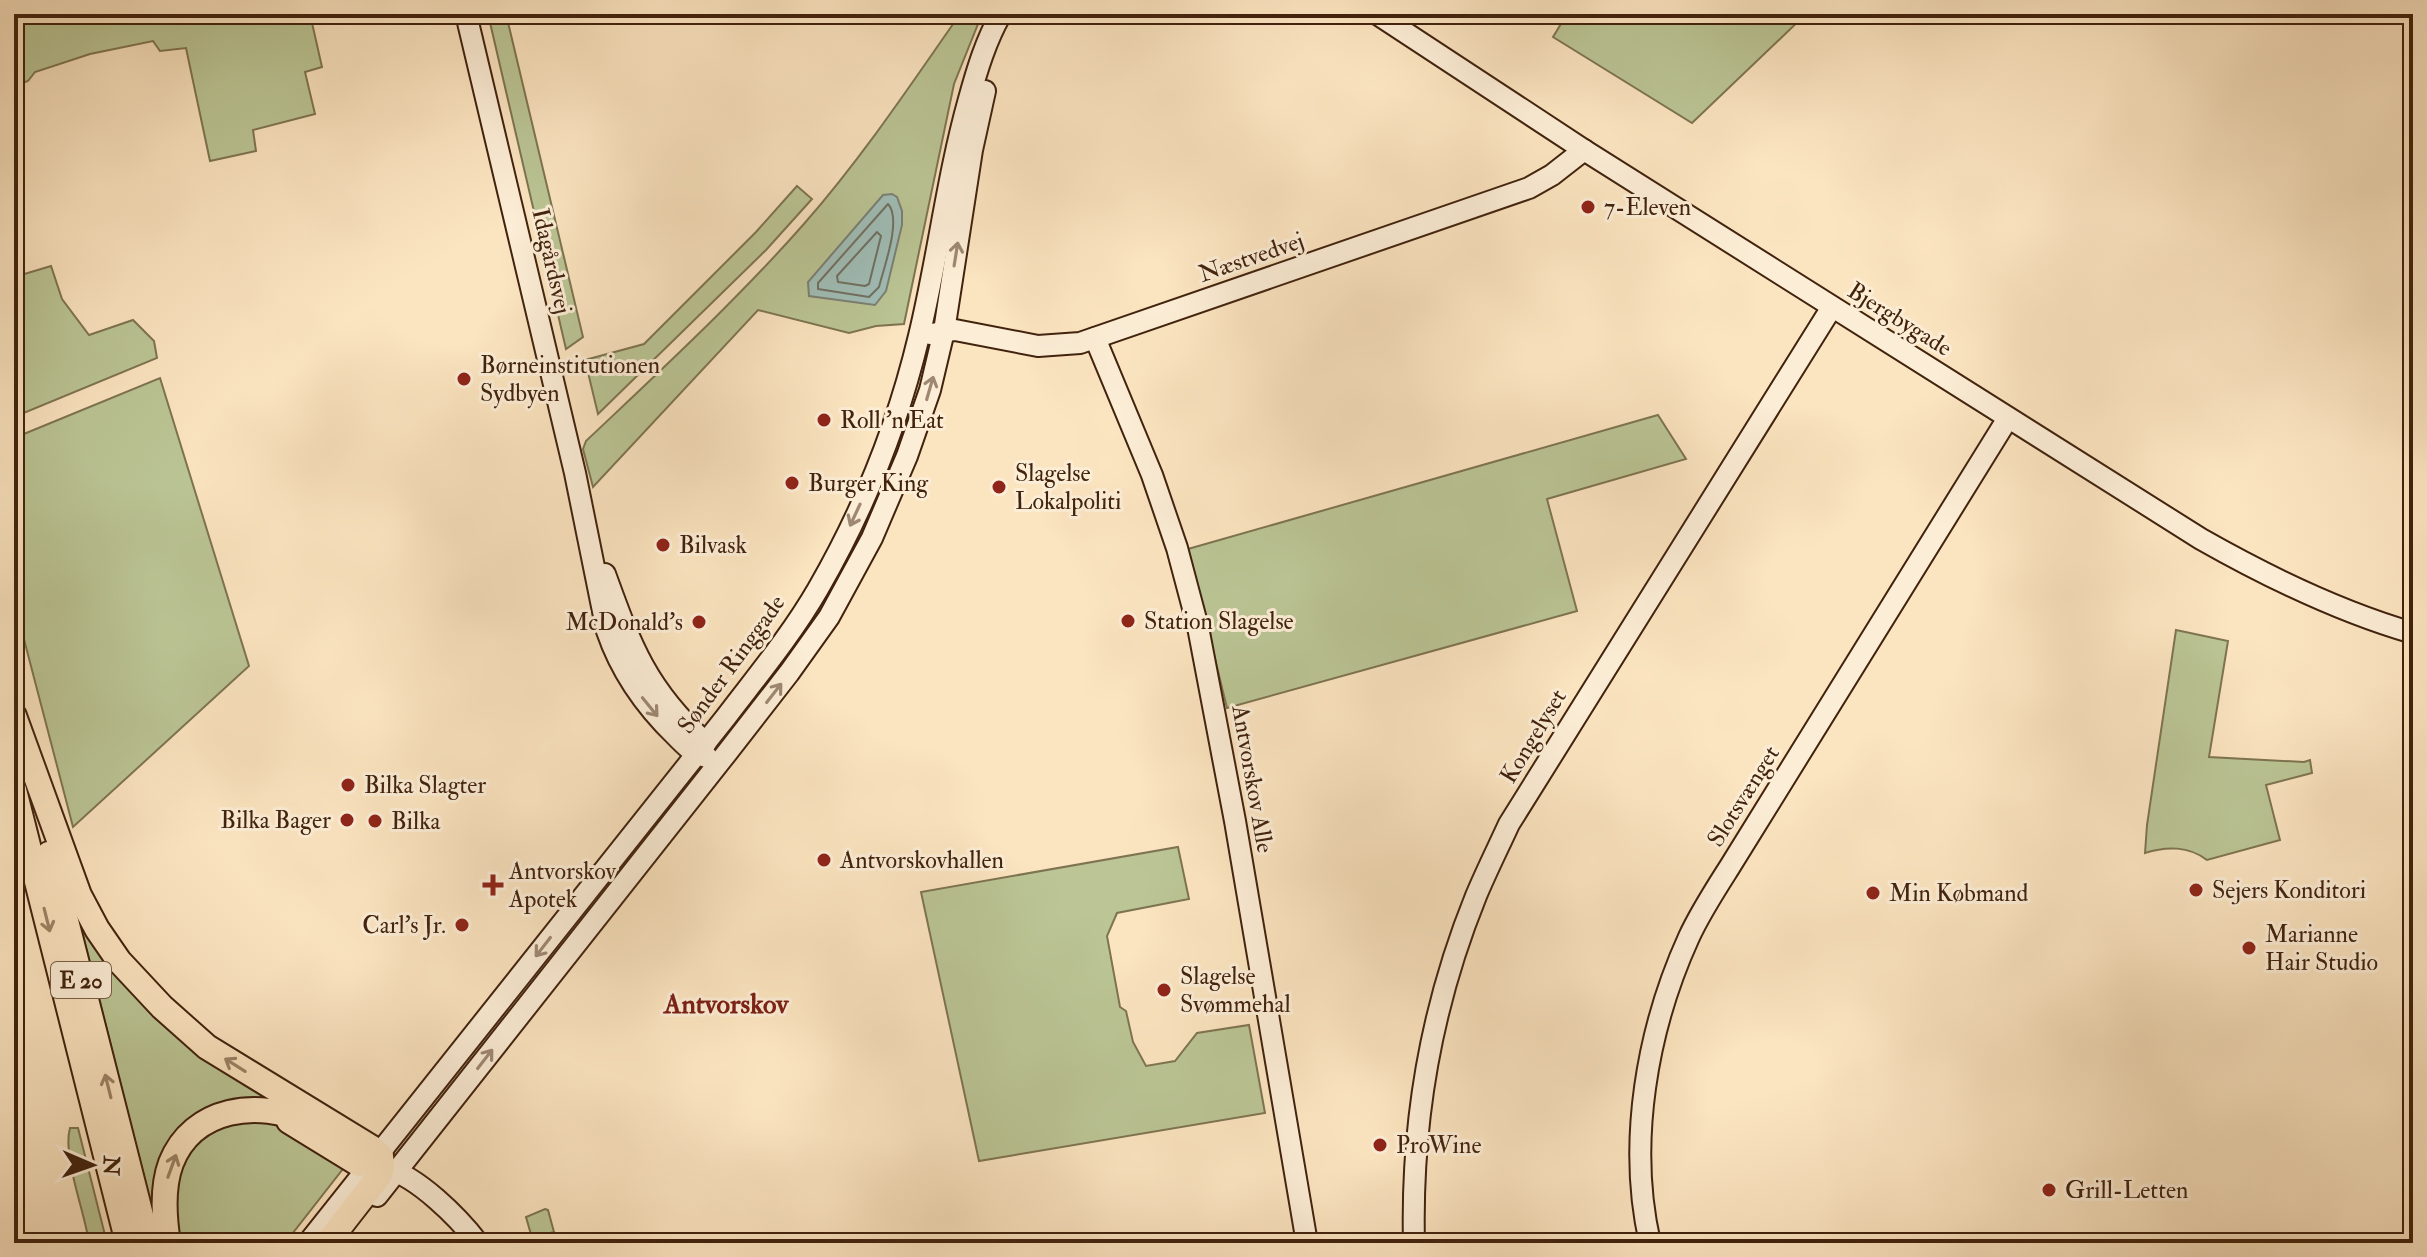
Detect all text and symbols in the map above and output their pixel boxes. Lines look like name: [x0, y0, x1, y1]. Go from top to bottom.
place label: 7-Eleven: [1604, 192, 1691, 223]
marker: 7-Eleven: [1579, 198, 1597, 216]
street label: Idagårdsvej: [524, 205, 579, 317]
street label: Næstvedvej: [1195, 225, 1308, 290]
one-way arrow: [949, 242, 964, 267]
street label: Bjergbygade: [1842, 275, 1958, 364]
place label: Børneinstitutionen Sydbyen: [480, 350, 660, 409]
marker: Børneinstitutionen Sydbyen: [455, 370, 473, 388]
one-way arrow: [923, 375, 938, 401]
place label: Roll 'n Eat: [840, 405, 944, 436]
marker: Roll 'n Eat: [815, 411, 833, 429]
place label: Slagelse Lokalpoliti: [1015, 458, 1121, 517]
place label: Burger King: [808, 468, 929, 499]
marker: Burger King: [783, 474, 801, 492]
marker: Slagelse Lokalpoliti: [990, 478, 1008, 496]
one-way arrow: [847, 502, 862, 526]
place label: Bilvask: [679, 530, 747, 561]
marker: Bilvask: [654, 536, 672, 554]
street label: Sønder Ringgade: [671, 589, 792, 740]
place label: Station Slagelse: [1144, 606, 1294, 637]
place label: McDonald's: [565, 607, 683, 638]
marker: Station Slagelse: [1119, 612, 1137, 630]
marker: McDonald's: [690, 613, 708, 631]
one-way arrow: [766, 683, 783, 704]
street label: Kongelyset: [1493, 683, 1574, 789]
one-way arrow: [641, 696, 658, 717]
street label: Antvorskov Alle: [1224, 702, 1281, 855]
street label: Slotsvænget: [1700, 740, 1787, 853]
place label: Bilka Slagter: [364, 770, 486, 801]
marker: Bilka Slagter: [339, 776, 357, 794]
place label: Bilka Bager: [220, 805, 331, 836]
place label: Bilka: [391, 806, 441, 837]
marker: Bilka Bager: [338, 811, 356, 829]
marker: Bilka: [366, 812, 384, 830]
place label: Antvorskovhallen: [839, 845, 1004, 876]
marker: Antvorskovhallen: [815, 851, 833, 869]
place label: Antvorskov Apotek: [508, 856, 617, 915]
place label: Sejers Konditori: [2212, 875, 2366, 906]
marker: Antvorskov Apotek: [484, 876, 502, 894]
place label: Min Købmand: [1889, 878, 2029, 909]
marker: Sejers Konditori: [2187, 881, 2205, 899]
marker: Min Købmand: [1864, 884, 1882, 902]
one-way arrow: [40, 907, 55, 933]
place label: Carl's Jr.: [362, 910, 446, 941]
marker: Carl's Jr.: [453, 916, 471, 934]
place label: Marianne Hair Studio: [2265, 919, 2378, 978]
one-way arrow: [535, 936, 552, 957]
marker: Marianne Hair Studio: [2240, 939, 2258, 957]
place label: Slagelse Svømmehal: [1180, 961, 1291, 1020]
road number: E 20: [51, 962, 111, 998]
marker: Slagelse Svømmehal: [1155, 981, 1173, 999]
district label: Antvorskov: [663, 987, 789, 1022]
one-way arrow: [476, 1049, 494, 1070]
one-way arrow: [224, 1057, 247, 1073]
one-way arrow: [99, 1074, 114, 1099]
north arrow: [52, 1125, 132, 1205]
place label: ProWine: [1396, 1130, 1481, 1161]
marker: ProWine: [1371, 1136, 1389, 1154]
text: N: [97, 1154, 125, 1176]
one-way arrow: [166, 1154, 181, 1179]
place label: Grill-Letten: [2065, 1175, 2188, 1206]
marker: Grill-Letten: [2040, 1181, 2058, 1199]

